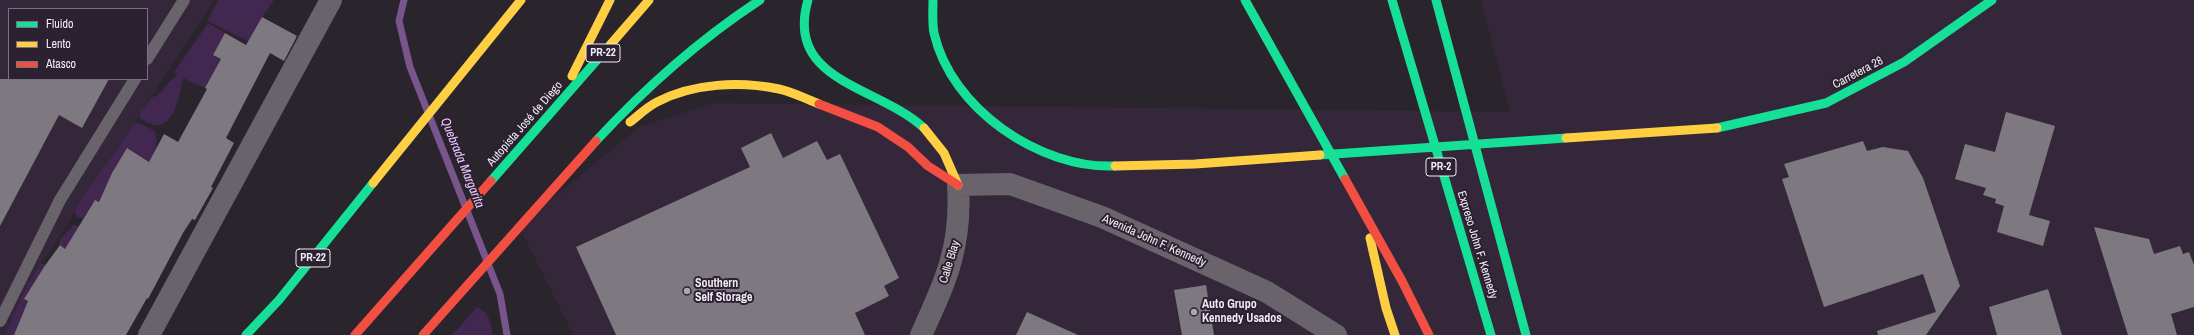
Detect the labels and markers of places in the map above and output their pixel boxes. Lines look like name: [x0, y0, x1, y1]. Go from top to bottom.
place label: Southern Self Storage: [695, 277, 752, 305]
marker: Southern Self Storage: [682, 286, 692, 296]
place label: Auto Grupo Kennedy Usados: [1202, 298, 1282, 326]
marker: Auto Grupo Kennedy Usados: [1189, 307, 1199, 317]

